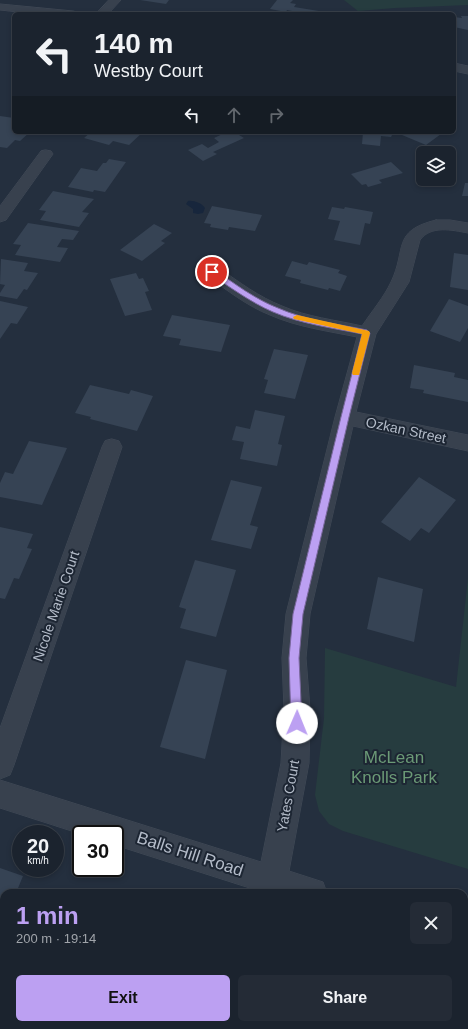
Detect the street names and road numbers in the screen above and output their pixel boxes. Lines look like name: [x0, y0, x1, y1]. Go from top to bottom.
street label: Ozkan Street: [364, 414, 448, 446]
street label: Nicole Marie Court: [30, 548, 82, 663]
street label: Yates Court: [274, 759, 302, 833]
street label: Balls Hill Road: [134, 828, 246, 880]

